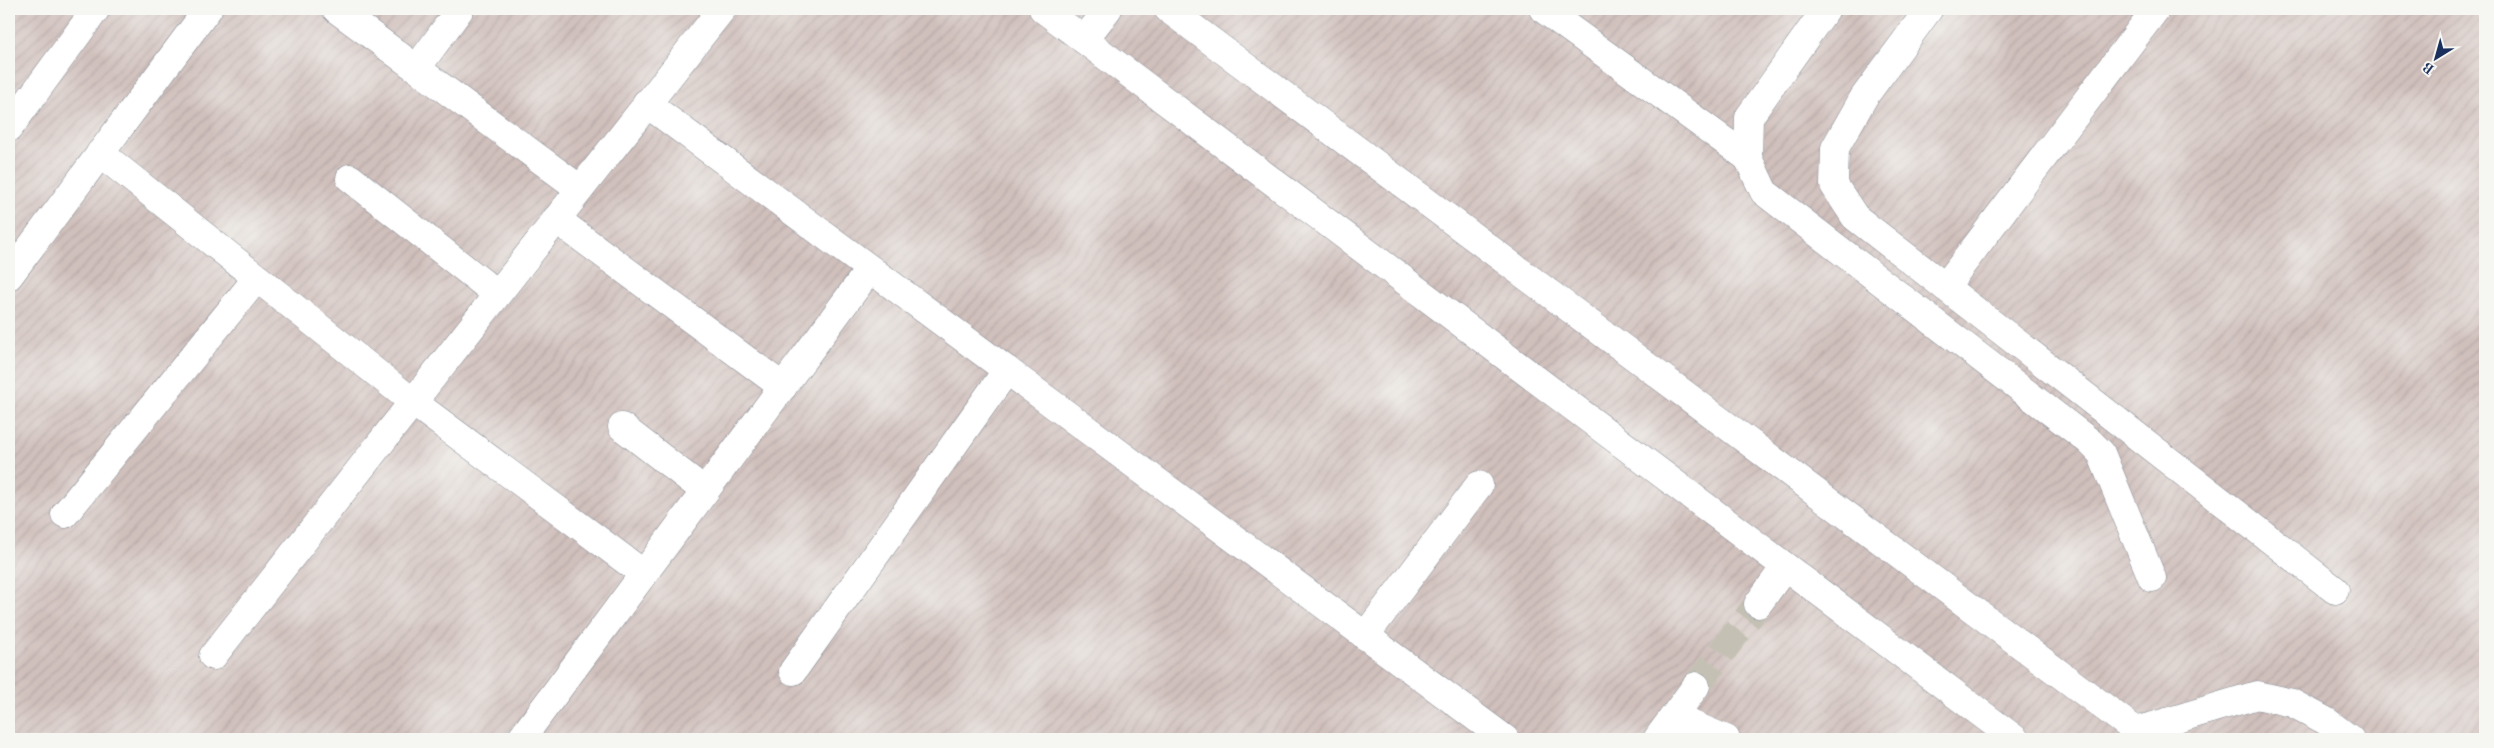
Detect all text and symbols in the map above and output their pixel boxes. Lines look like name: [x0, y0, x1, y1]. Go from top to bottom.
north arrow: [2412, 32, 2462, 82]
text: B: [2421, 59, 2437, 76]

